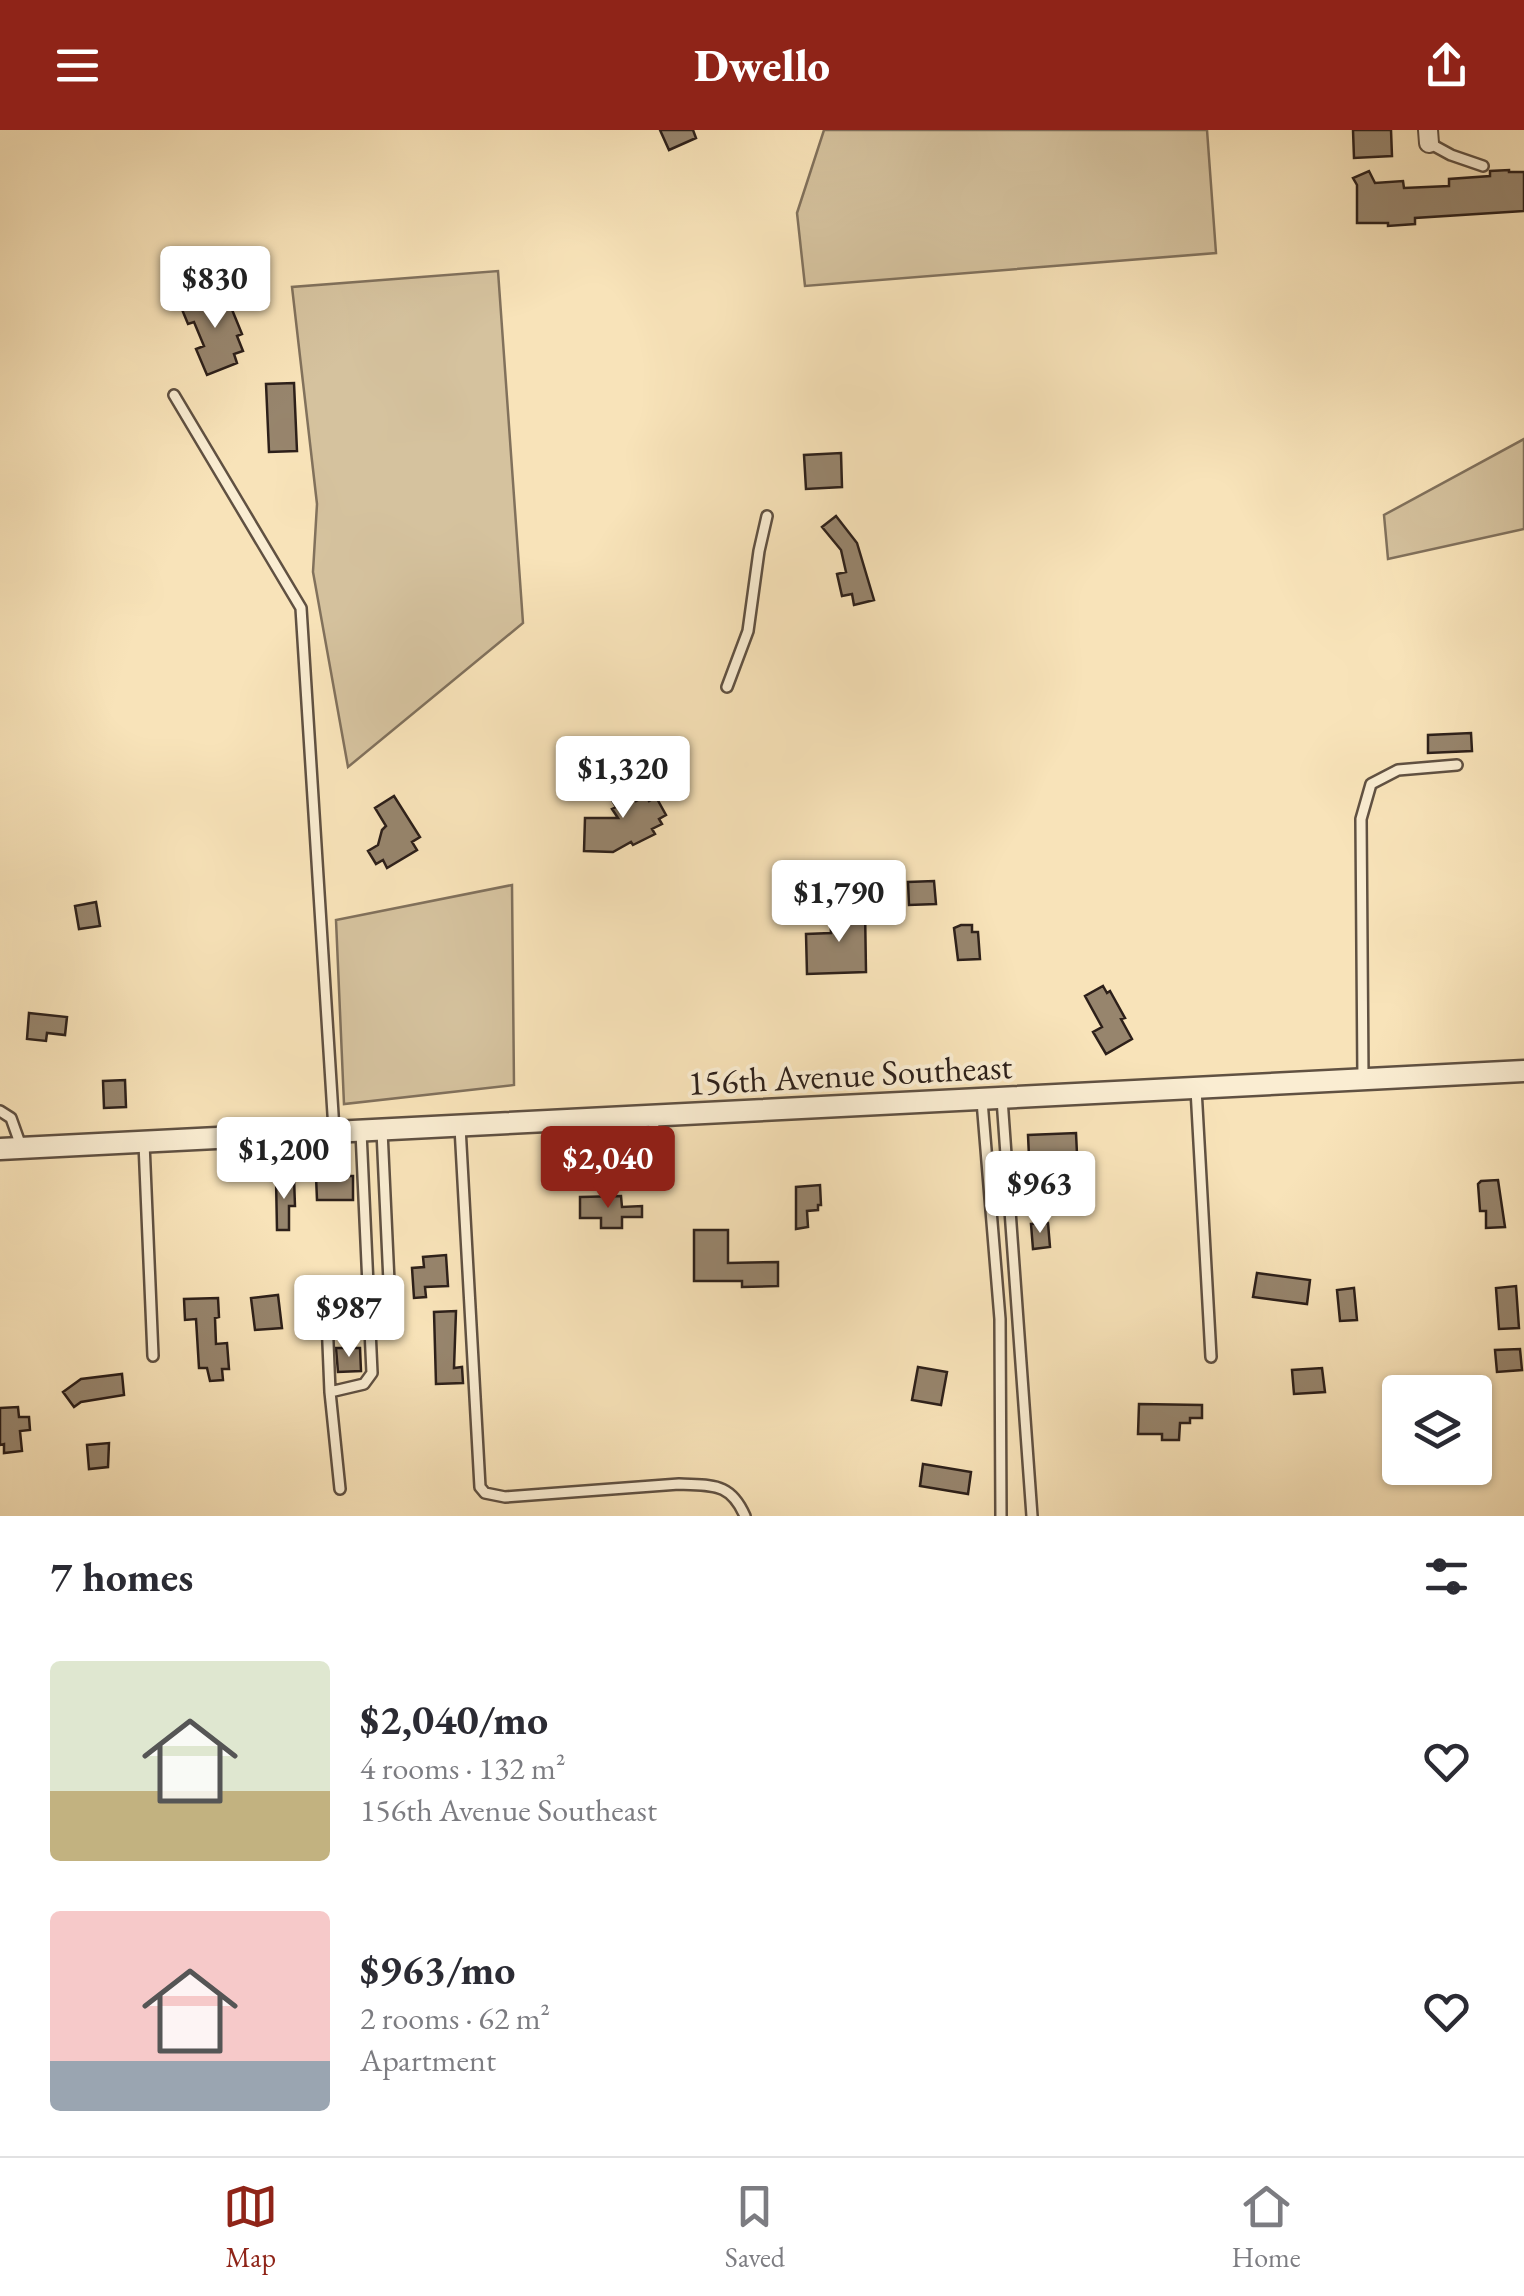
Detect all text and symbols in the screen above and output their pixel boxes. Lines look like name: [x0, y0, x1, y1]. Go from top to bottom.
text: Dwello: [694, 36, 830, 94]
icon: menu: [50, 38, 105, 93]
icon: share: [1419, 38, 1474, 93]
pin: $830: [156, 246, 274, 331]
text: $830: [182, 257, 248, 299]
pin: $1,320: [542, 736, 704, 821]
text: $1,320: [578, 747, 668, 789]
pin: $1,790: [758, 860, 920, 945]
text: $1,790: [794, 871, 884, 913]
street label: 156th Avenue Southeast: [687, 1043, 1013, 1105]
pin: $1,200: [203, 1117, 365, 1202]
pin: $2,040: [527, 1126, 689, 1211]
text: $1,200: [239, 1128, 329, 1170]
text: $2,040: [563, 1137, 653, 1179]
pin: $963: [981, 1151, 1099, 1236]
text: $963: [1007, 1162, 1073, 1204]
pin: $987: [290, 1275, 408, 1360]
text: $987: [316, 1286, 382, 1328]
map controls: [1382, 1375, 1492, 1485]
button: layers: [1382, 1375, 1492, 1485]
text: 7 homes: [50, 1549, 193, 1604]
icon: filters: [1419, 1549, 1474, 1604]
text: $2,040/mo: [360, 1692, 548, 1747]
icon: home: [130, 1701, 250, 1821]
icon: heart: [1419, 1734, 1474, 1789]
text: 4 rooms · 132 m²: [360, 1747, 566, 1789]
text: 156th Avenue Southeast: [360, 1789, 657, 1831]
text: $963/mo: [360, 1942, 516, 1997]
icon: home: [130, 1951, 250, 2071]
icon: heart: [1419, 1984, 1474, 2039]
text: 2 rooms · 62 m²: [360, 1997, 550, 2039]
text: Apartment: [360, 2039, 496, 2081]
tab: Map: [223, 2179, 278, 2275]
tab: Saved: [725, 2179, 785, 2275]
tab: Home: [1231, 2179, 1301, 2275]

